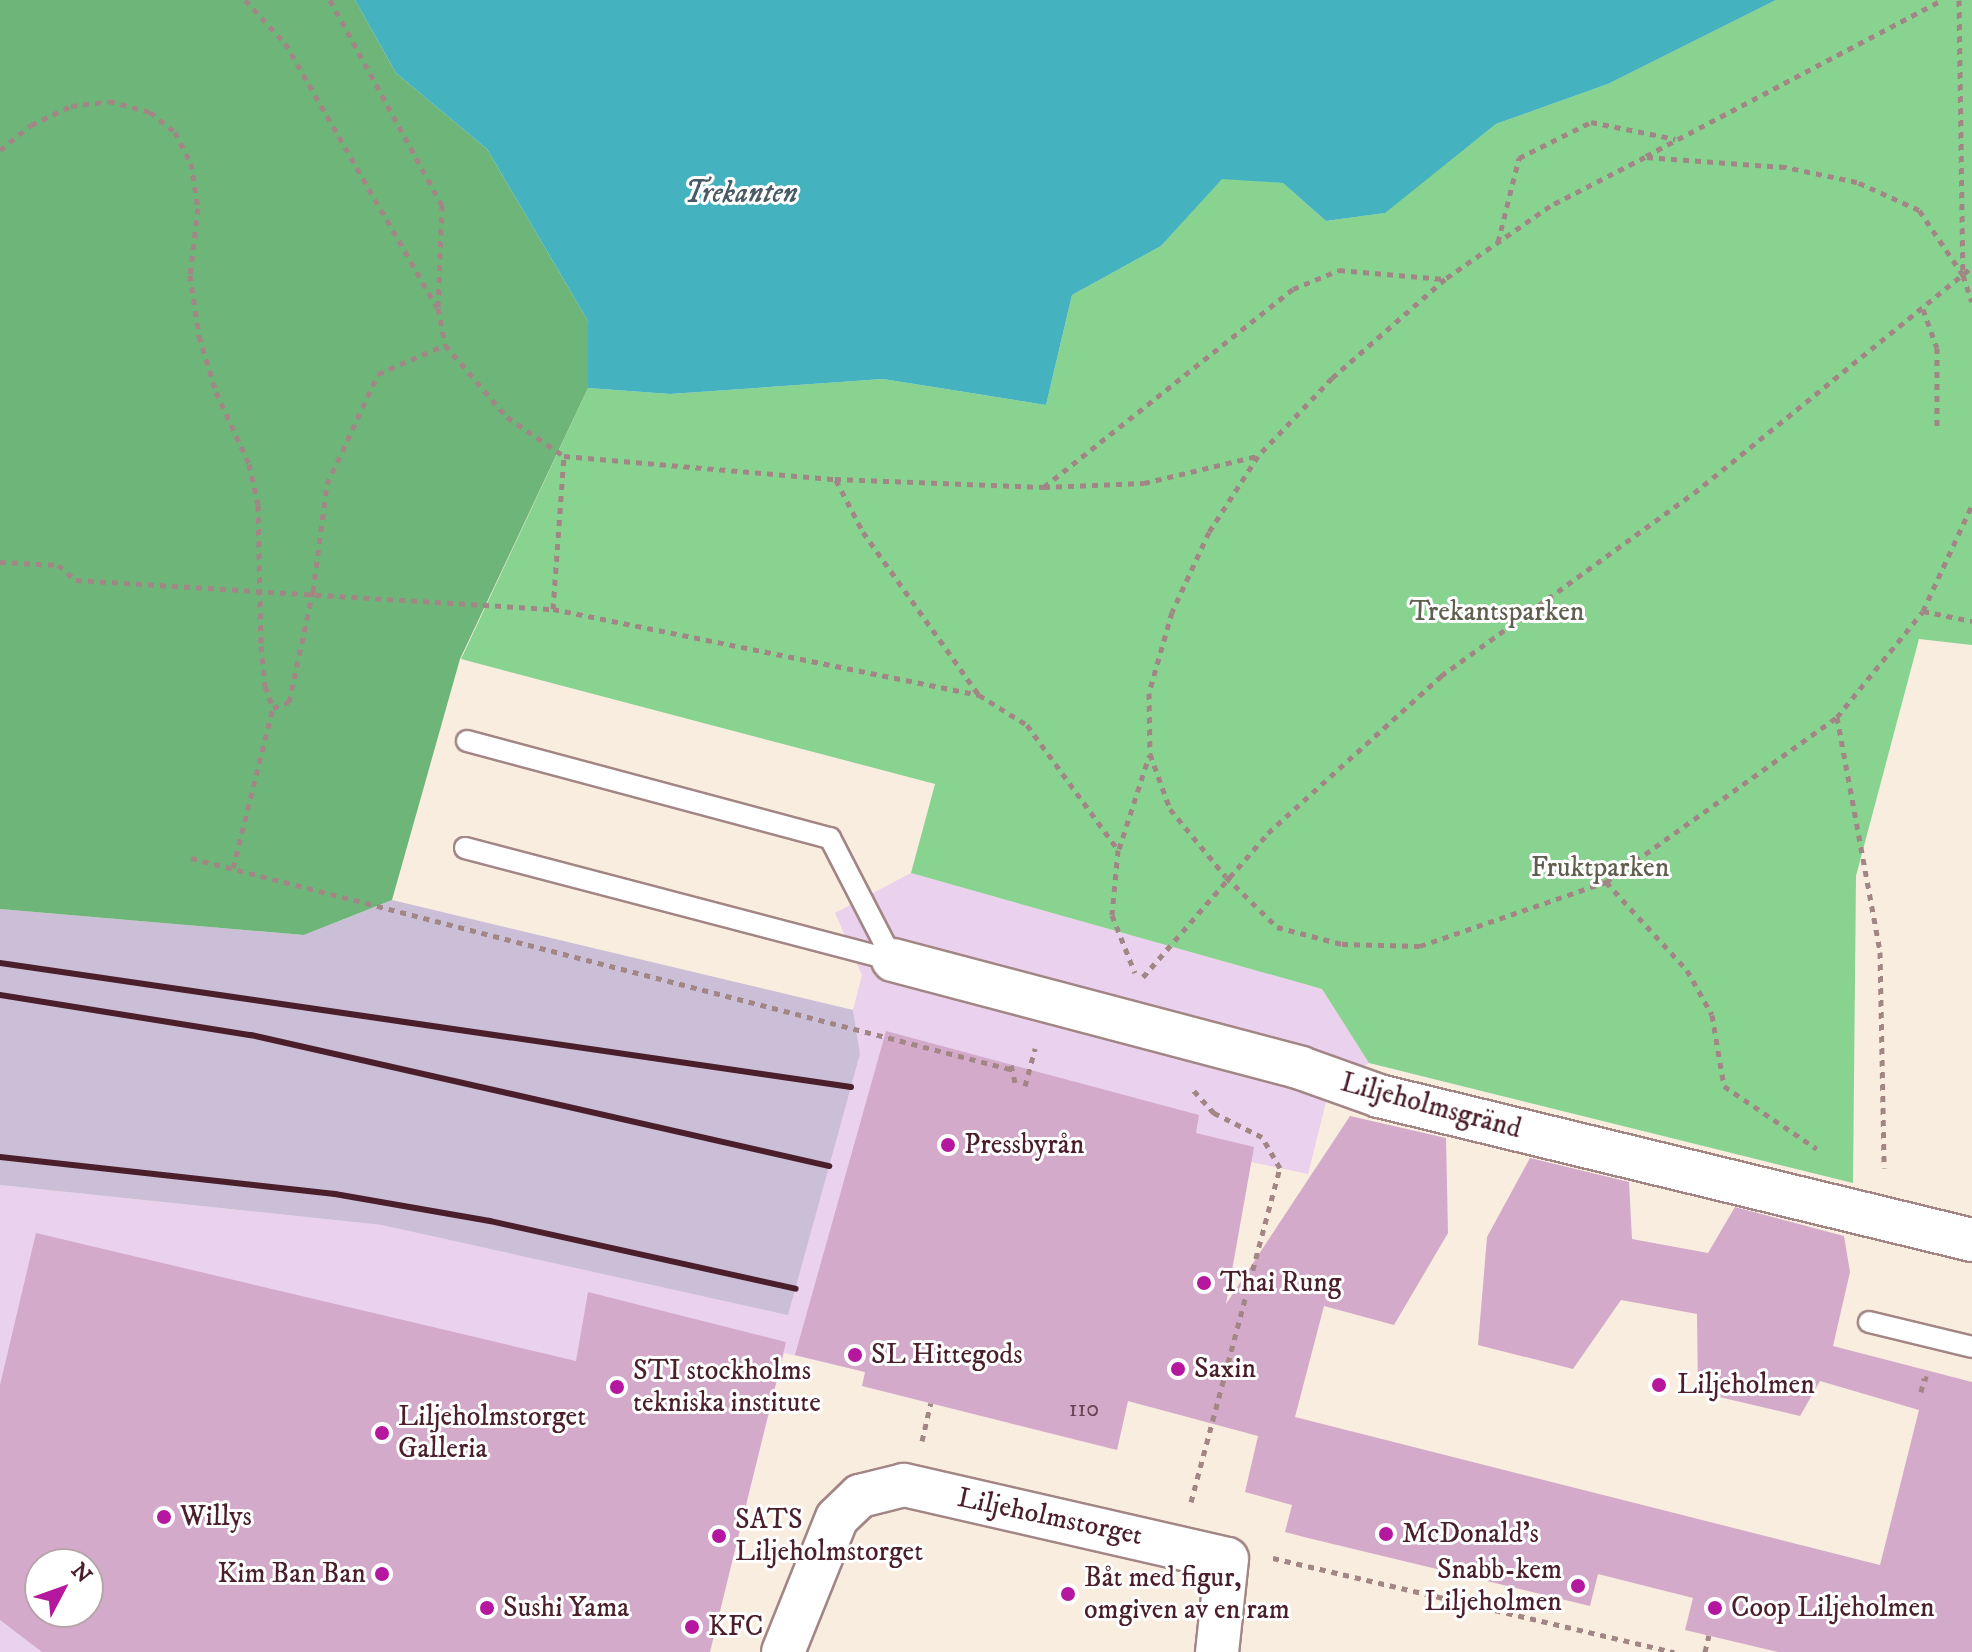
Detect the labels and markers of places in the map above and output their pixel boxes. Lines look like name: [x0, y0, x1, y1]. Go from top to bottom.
place label: Pressbyrån: [964, 1128, 1084, 1162]
marker: Pressbyrån: [939, 1136, 957, 1154]
place label: Thai Rung: [1220, 1266, 1341, 1300]
marker: Thai Rung: [1195, 1274, 1213, 1292]
place label: SL Hittegods: [871, 1338, 1023, 1372]
marker: SL Hittegods: [846, 1346, 864, 1364]
place label: Saxin: [1194, 1352, 1256, 1386]
place label: STI stockholms tekniska institute: [633, 1354, 821, 1420]
marker: Saxin: [1169, 1360, 1187, 1378]
place label: Liljeholmen: [1677, 1368, 1815, 1402]
marker: Liljeholmen: [1648, 1374, 1670, 1396]
marker: STI stockholms tekniska institute: [608, 1378, 626, 1396]
place label: Liljeholmstorget Galleria: [398, 1400, 586, 1466]
marker: Liljeholmstorget Galleria: [373, 1424, 391, 1442]
place label: Willys: [180, 1500, 252, 1534]
place label: SATS Liljeholmstorget: [735, 1503, 923, 1569]
marker: Willys: [155, 1508, 173, 1526]
place label: McDonald's: [1402, 1517, 1539, 1551]
marker: McDonald's: [1377, 1525, 1395, 1543]
marker: SATS Liljeholmstorget: [710, 1527, 728, 1545]
place label: Snabb-kem Liljeholmen: [1424, 1553, 1562, 1619]
place label: Kim Ban Ban: [218, 1557, 366, 1591]
place label: Båt med figur, omgiven av en ram: [1084, 1561, 1290, 1627]
marker: Kim Ban Ban: [373, 1565, 391, 1583]
marker: Snabb-kem Liljeholmen: [1569, 1577, 1587, 1595]
marker: Båt med figur, omgiven av en ram: [1059, 1585, 1077, 1603]
place label: Sushi Yama: [503, 1591, 629, 1625]
place label: Coop Liljeholmen: [1731, 1591, 1935, 1625]
marker: Sushi Yama: [478, 1599, 496, 1617]
marker: Coop Liljeholmen: [1706, 1599, 1724, 1617]
place label: KFC: [708, 1610, 763, 1644]
marker: KFC: [683, 1618, 701, 1636]

